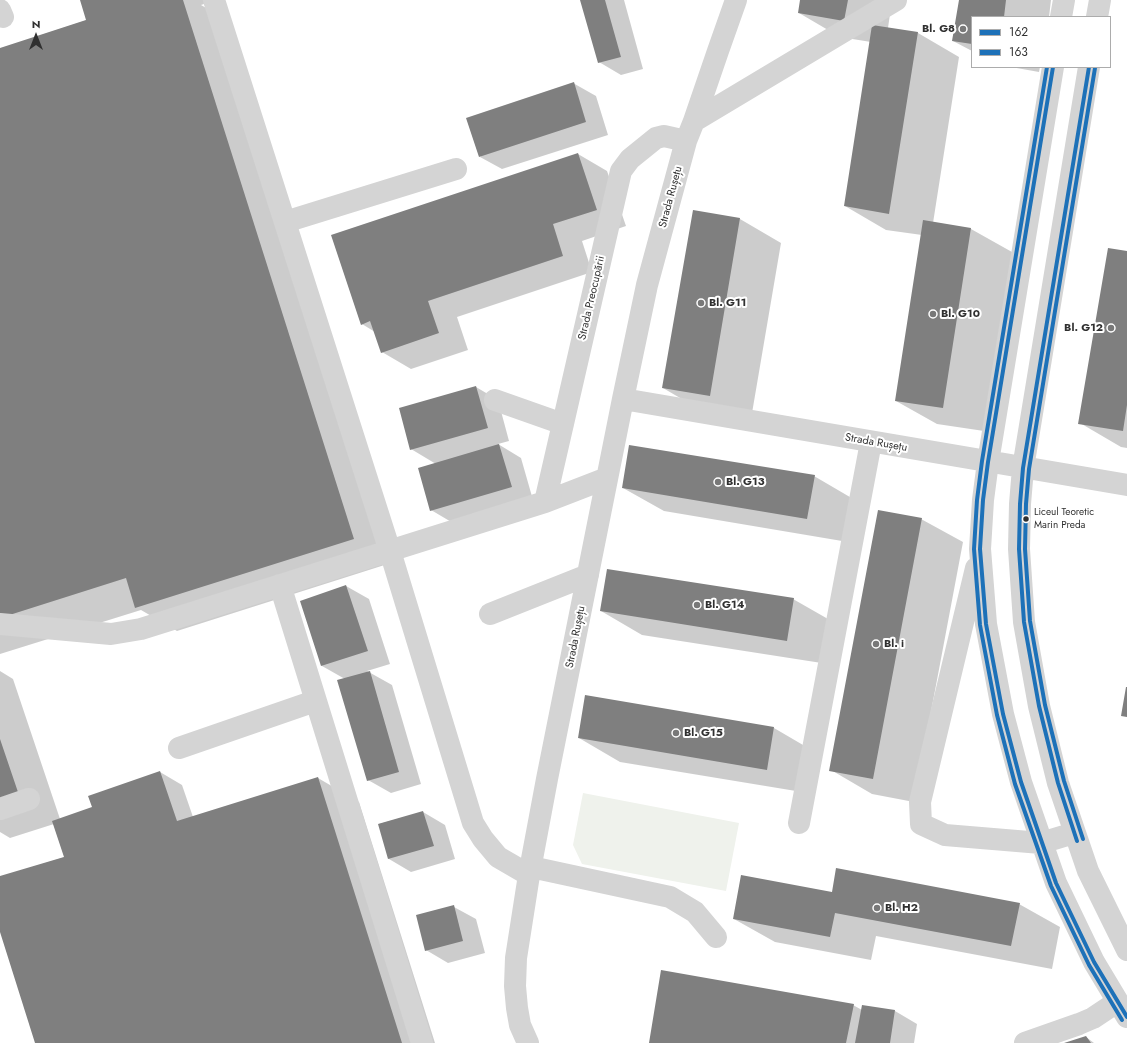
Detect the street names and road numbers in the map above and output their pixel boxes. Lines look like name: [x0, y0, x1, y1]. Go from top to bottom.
street label: Strada Rușețu: [656, 165, 686, 229]
street label: Strada Preocupării: [576, 255, 608, 341]
street label: Strada Rușețu: [844, 431, 908, 455]
street label: Strada Rușețu: [564, 605, 588, 669]

